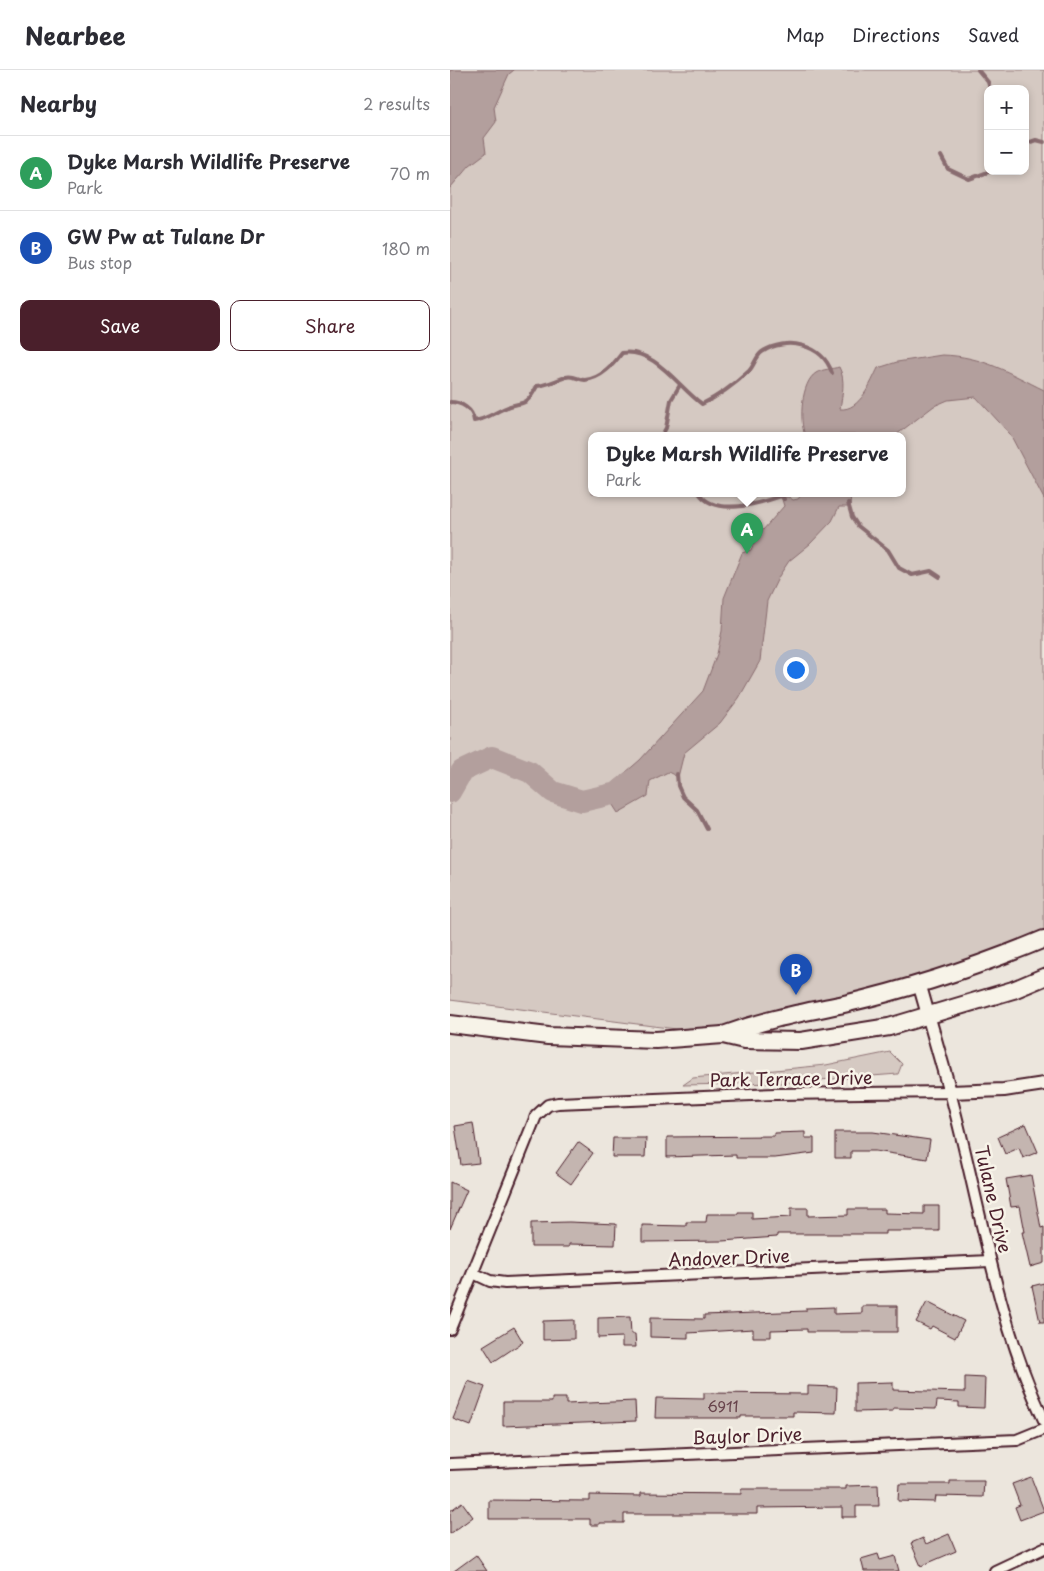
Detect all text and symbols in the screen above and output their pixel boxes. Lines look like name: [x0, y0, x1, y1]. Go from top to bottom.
text: Nearbee: [25, 17, 126, 53]
text: Map: [786, 21, 824, 48]
text: Directions: [852, 21, 940, 48]
text: Saved: [968, 21, 1019, 48]
map controls: [984, 85, 1029, 175]
button: +: [984, 85, 1029, 130]
text: Nearby: [20, 87, 97, 119]
text: 2 results: [363, 91, 430, 115]
button: −: [984, 130, 1029, 175]
text: Dyke Marsh Wildlife Preserve: [67, 147, 350, 175]
text: A: [30, 161, 42, 185]
text: 70 m: [390, 161, 430, 185]
text: Park: [67, 175, 103, 199]
text: GW Pw at Tulane Dr: [67, 222, 265, 250]
text: B: [31, 236, 41, 260]
text: 180 m: [382, 236, 430, 260]
text: Bus stop: [67, 250, 132, 274]
button: Save: [20, 300, 220, 351]
button: Share: [230, 300, 430, 351]
popup: [588, 432, 906, 497]
text: Dyke Marsh Wildlife Preserve: [606, 439, 888, 467]
text: Park: [606, 467, 641, 491]
pin: A: [731, 513, 763, 554]
your location: [783, 657, 809, 683]
pin: B: [780, 954, 812, 995]
street label: Park Terrace Drive: [709, 1063, 873, 1093]
street label: Tulane Drive: [969, 1143, 1019, 1255]
street label: Andover Drive: [668, 1241, 790, 1273]
house number: 6911: [707, 1394, 739, 1417]
street label: Baylor Drive: [692, 1420, 802, 1450]

